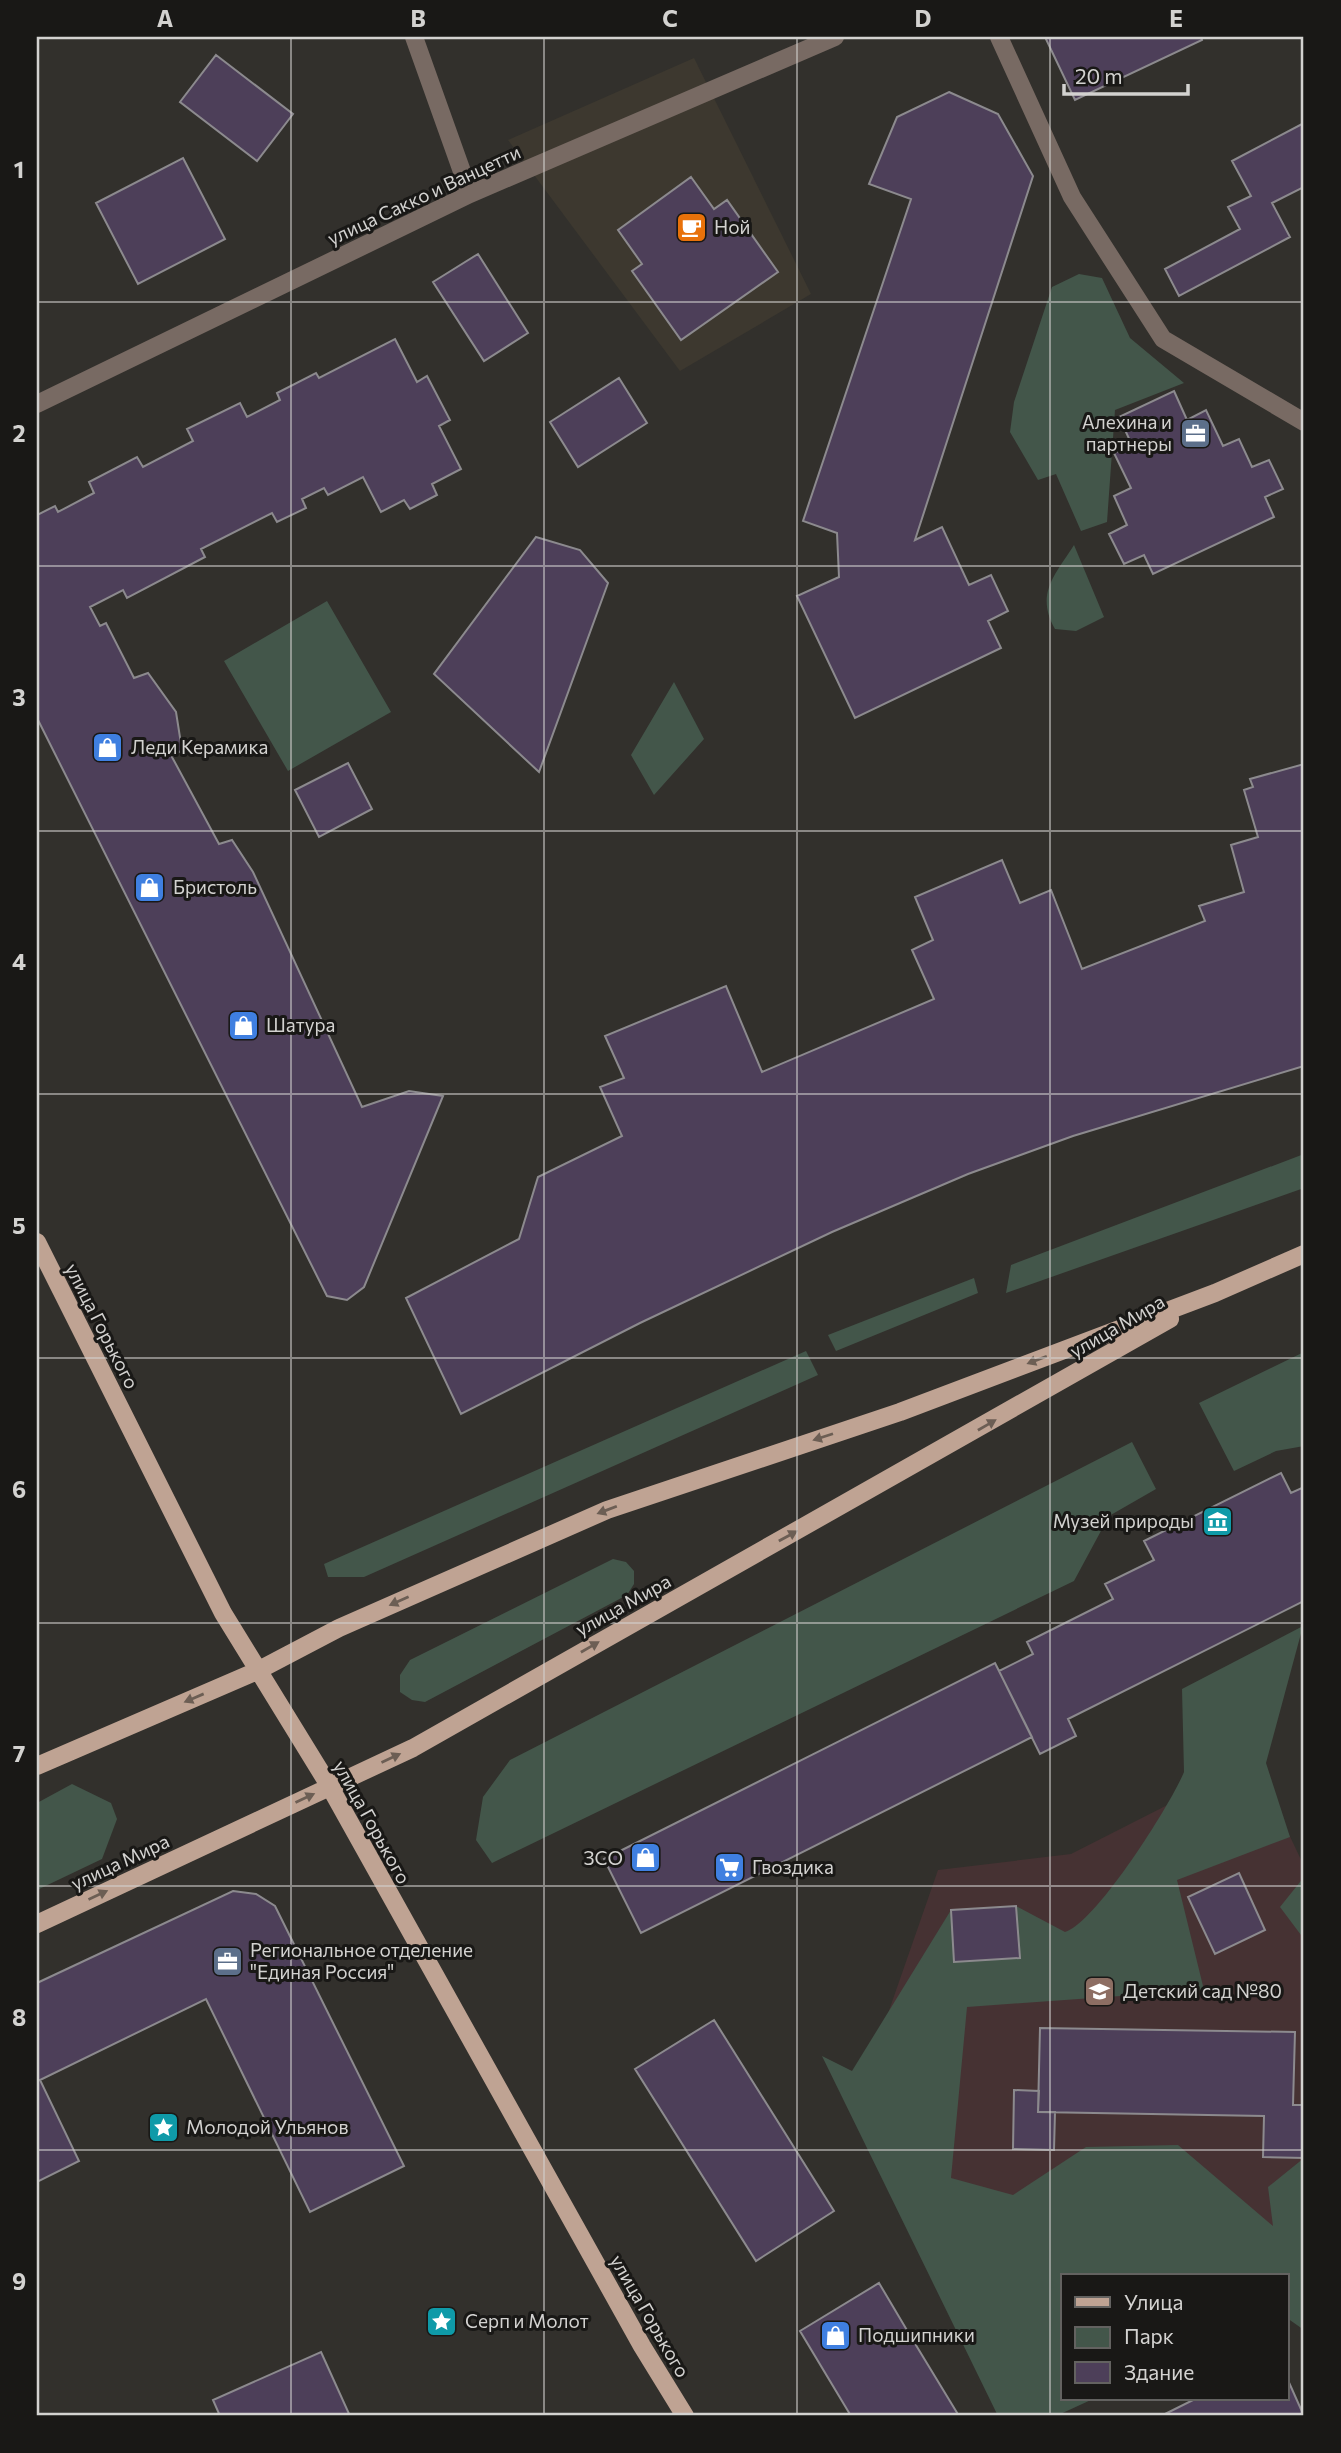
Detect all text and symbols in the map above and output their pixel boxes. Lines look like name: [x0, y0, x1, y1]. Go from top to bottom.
text: A: [157, 4, 174, 32]
text: B: [410, 4, 426, 32]
text: C: [662, 4, 678, 32]
text: D: [915, 4, 932, 32]
text: E: [1169, 4, 1183, 32]
scale bar: [1064, 52, 1189, 96]
text: 20 m: [1075, 63, 1123, 88]
street label: улица Сакко и Ванцетти: [323, 140, 524, 249]
text: 1: [14, 155, 24, 183]
cafe icon: Ной: [674, 210, 708, 244]
place label: Ной: [714, 215, 751, 238]
place label: Алехина и партнеры: [1082, 410, 1172, 455]
office icon: Алехина и партнеры: [1178, 416, 1212, 450]
text: 2: [12, 419, 26, 447]
text: 3: [12, 683, 26, 711]
shop icon: Леди Керамика: [91, 730, 125, 764]
place label: Леди Керамика: [131, 735, 268, 758]
shop icon: Бристоль: [133, 870, 167, 904]
place label: Бристоль: [173, 875, 257, 898]
text: 4: [12, 947, 26, 975]
shop icon: Шатура: [226, 1008, 260, 1042]
place label: Шатура: [266, 1013, 335, 1036]
text: 5: [12, 1211, 26, 1239]
street label: улица Горького: [61, 1259, 144, 1392]
street label: улица Мира: [1065, 1289, 1168, 1362]
one-way arrow: [1026, 1355, 1047, 1366]
one-way arrow: [977, 1419, 997, 1431]
one-way arrow: [812, 1433, 833, 1443]
text: 6: [12, 1475, 26, 1503]
museum icon: Музей природы: [1200, 1504, 1234, 1538]
one-way arrow: [596, 1505, 617, 1516]
place label: Музей природы: [1053, 1509, 1194, 1532]
one-way arrow: [779, 1530, 798, 1542]
street label: улица Мира: [571, 1569, 675, 1640]
one-way arrow: [388, 1596, 409, 1607]
one-way arrow: [580, 1641, 600, 1653]
one-way arrow: [184, 1692, 204, 1704]
text: 7: [13, 1739, 25, 1767]
one-way arrow: [381, 1752, 401, 1764]
street label: улица Горького: [329, 1756, 416, 1888]
one-way arrow: [294, 1793, 315, 1804]
street label: улица Мира: [67, 1829, 173, 1894]
shop icon: ЗСО: [629, 1841, 663, 1875]
place label: ЗСО: [584, 1846, 623, 1869]
supermarket icon: Гвоздика: [712, 1850, 746, 1884]
place label: Гвоздика: [752, 1855, 834, 1878]
one-way arrow: [88, 1889, 108, 1901]
place label: Региональное отделение "Единая Россия": [250, 1938, 473, 1983]
office icon: Региональное отделение "Единая Россия": [210, 1944, 244, 1978]
school or university icon: Детский сад №80: [1083, 1974, 1117, 2008]
place label: Детский сад №80: [1123, 1979, 1282, 2002]
text: 8: [12, 2003, 26, 2031]
place icon: Молодой Ульянов: [146, 2110, 180, 2144]
place label: Молодой Ульянов: [186, 2115, 349, 2138]
street label: улица Горького: [606, 2250, 695, 2381]
text: 9: [12, 2267, 26, 2295]
legend: [1061, 2274, 1288, 2400]
text: Улица: [1124, 2289, 1183, 2314]
place icon: Серп и Молот: [425, 2304, 459, 2338]
place label: Серп и Молот: [465, 2309, 589, 2332]
shop icon: Подшипники: [818, 2318, 852, 2352]
place label: Подшипники: [858, 2323, 975, 2346]
text: Парк: [1124, 2323, 1174, 2348]
text: Здание: [1124, 2359, 1194, 2384]

